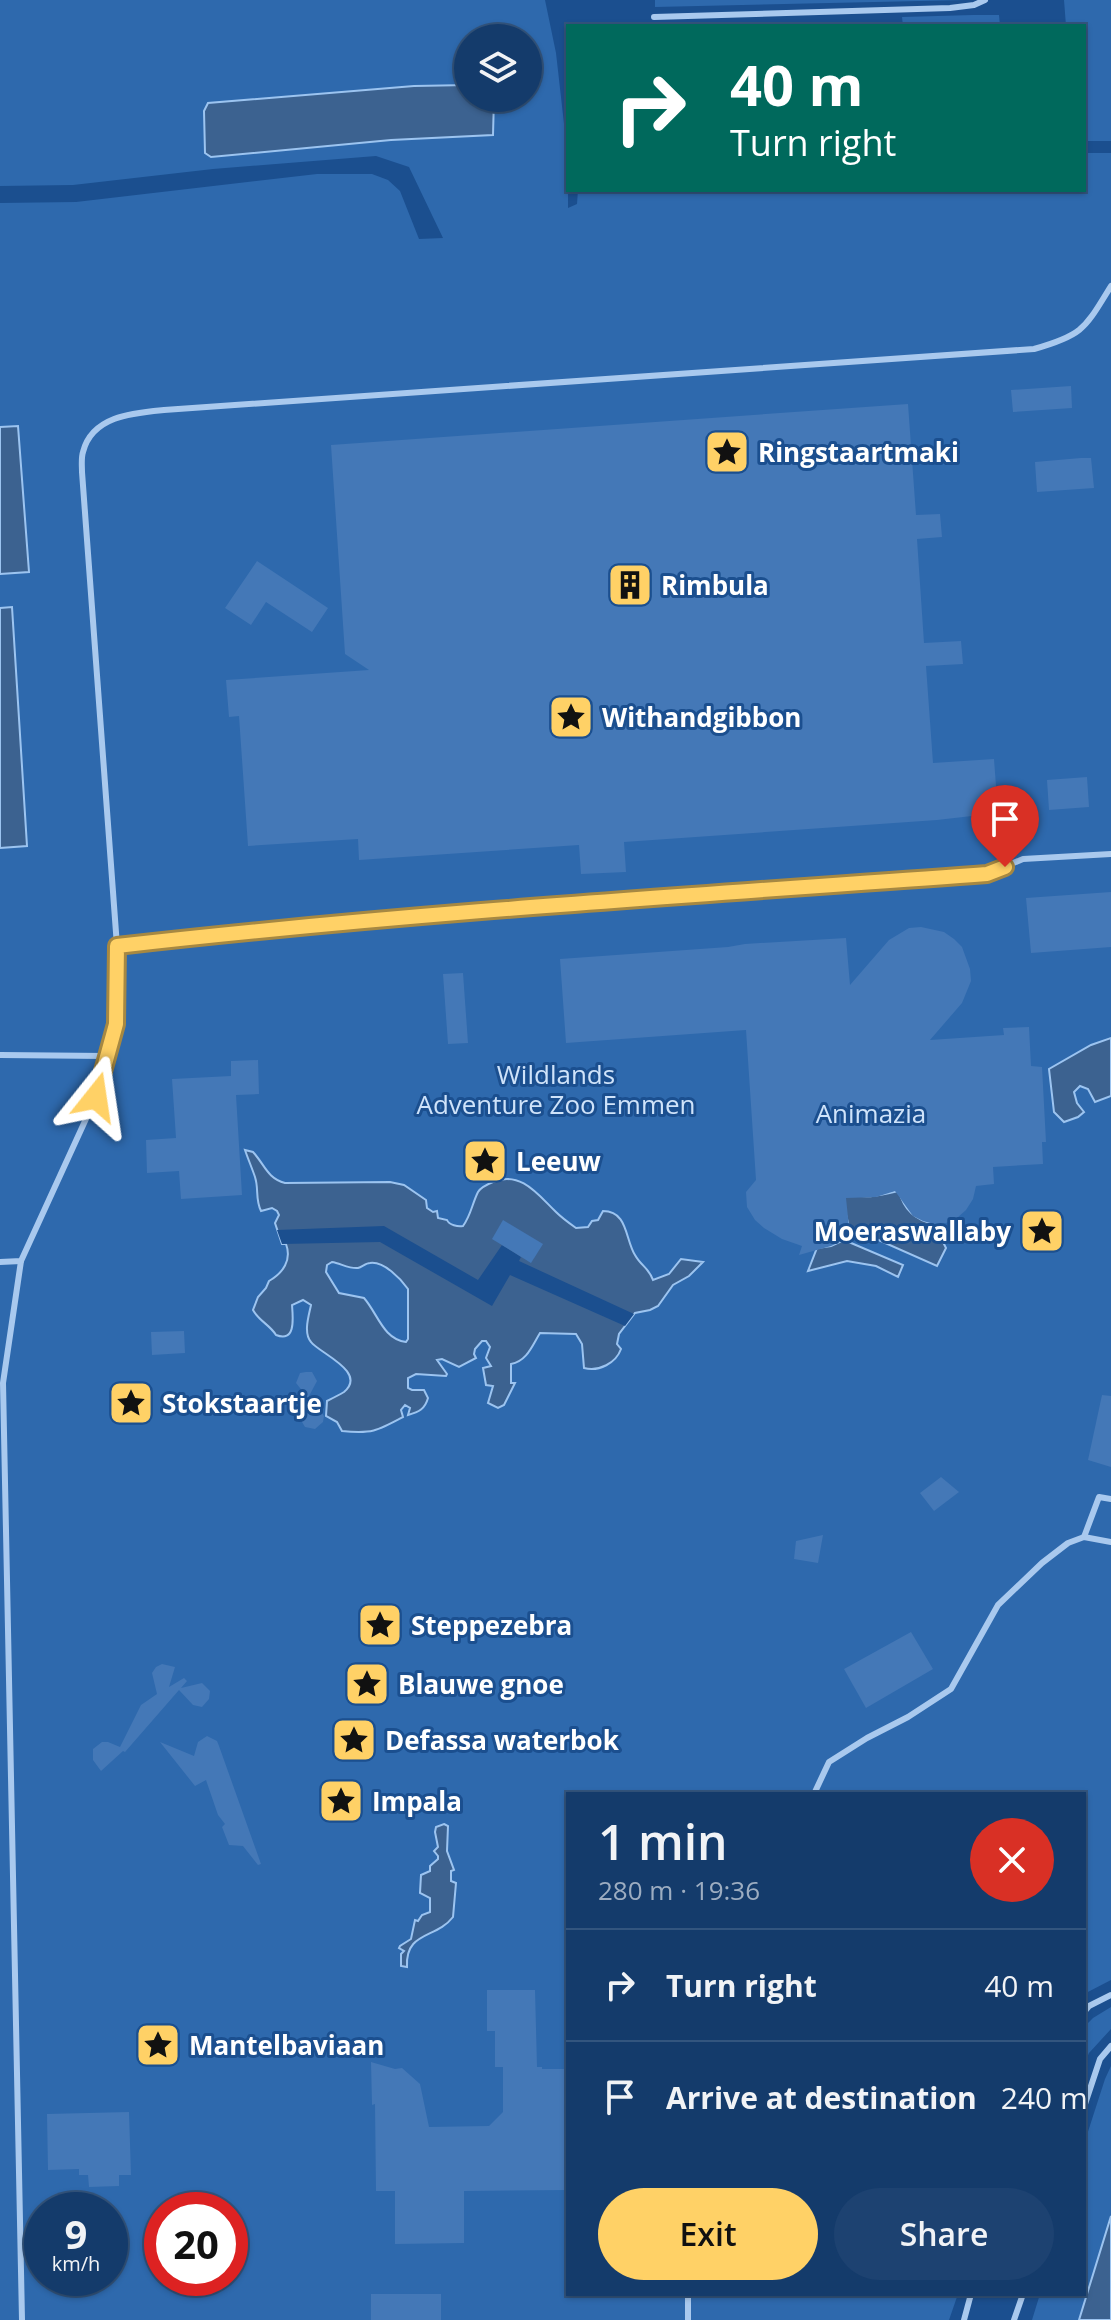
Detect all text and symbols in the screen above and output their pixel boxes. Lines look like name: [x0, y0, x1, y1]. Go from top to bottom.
map controls: [454, 24, 542, 112]
button: layers: [454, 24, 542, 112]
text: 40 m: [730, 46, 864, 122]
icon: right: [598, 56, 702, 160]
text: Turn right: [730, 118, 896, 167]
place icon: Ringstaartmaki: [703, 428, 751, 476]
place label: Ringstaartmaki: [758, 434, 959, 470]
building icon: Rimbula: [606, 561, 654, 609]
place label: Rimbula: [661, 567, 769, 603]
place icon: Withandgibbon: [547, 693, 595, 741]
place label: Withandgibbon: [602, 699, 801, 735]
pin: [971, 785, 1039, 867]
icon: arrive: [983, 797, 1027, 841]
position arrow: [54, 1055, 138, 1139]
park label: Wildlands Adventure Zoo Emmen: [416, 1056, 696, 1122]
park label: Animazia: [816, 1095, 926, 1131]
place icon: Leeuw: [461, 1137, 509, 1185]
place label: Leeuw: [516, 1143, 601, 1179]
place icon: Moeraswallaby: [1018, 1207, 1066, 1255]
place label: Moeraswallaby: [814, 1213, 1011, 1249]
place icon: Stokstaartje: [107, 1379, 155, 1427]
place label: Stokstaartje: [162, 1385, 322, 1421]
place icon: Steppezebra: [356, 1601, 404, 1649]
place label: Steppezebra: [411, 1607, 572, 1643]
place icon: Blauwe gnoe: [343, 1660, 391, 1708]
place label: Blauwe gnoe: [398, 1666, 564, 1702]
place icon: Defassa waterbok: [330, 1716, 378, 1764]
place label: Defassa waterbok: [385, 1722, 620, 1758]
place icon: Impala: [317, 1777, 365, 1825]
place label: Impala: [372, 1783, 462, 1819]
text: 1 min: [598, 1809, 728, 1874]
button: close: [970, 1818, 1054, 1902]
text: 280 m · 19:36: [598, 1872, 760, 1908]
icon: right: [598, 1963, 642, 2007]
text: Turn right: [666, 1965, 817, 2006]
text: 40 m: [984, 1965, 1054, 2006]
place icon: Mantelbaviaan: [134, 2021, 182, 2069]
place label: Mantelbaviaan: [189, 2027, 384, 2063]
icon: arrive: [598, 2075, 642, 2119]
text: Arrive at destination: [666, 2077, 977, 2118]
text: 240 m: [1001, 2077, 1088, 2118]
button: Exit: [598, 2188, 818, 2280]
button: Share: [834, 2188, 1054, 2280]
speed limit sign: 20: [144, 2192, 248, 2296]
text: 9: [65, 2206, 87, 2261]
text: km/h: [52, 2250, 100, 2277]

